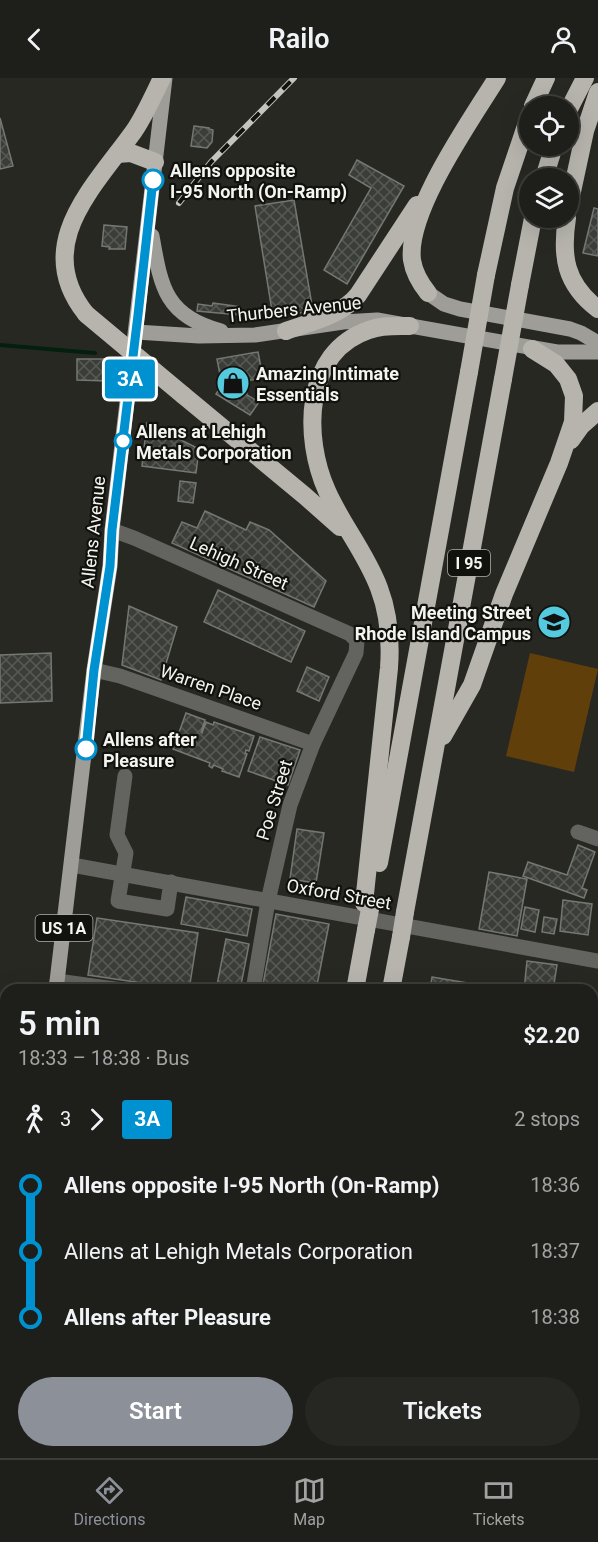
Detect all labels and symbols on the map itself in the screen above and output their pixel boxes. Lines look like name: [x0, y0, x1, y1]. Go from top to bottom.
place label: Allens opposite I-95 North (On-Ramp): [170, 160, 347, 203]
marker: Allens opposite I-95 North (On-Ramp): [142, 169, 164, 191]
street label: Thurbers Avenue: [226, 291, 362, 327]
line badge: 3A: [103, 360, 157, 398]
place label: Amazing Intimate Essentials: [256, 363, 399, 405]
shop icon: Amazing Intimate Essentials: [215, 365, 251, 401]
place label: Allens at Lehigh Metals Corporation: [136, 421, 292, 463]
marker: Allens at Lehigh Metals Corporation: [114, 432, 132, 450]
street label: Allens Avenue: [77, 475, 109, 589]
street label: Lehigh Street: [187, 532, 292, 594]
road number: I 95: [448, 550, 490, 576]
place label: Meeting Street Rhode Island Campus: [355, 602, 531, 644]
school or university icon: Meeting Street Rhode Island Campus: [536, 604, 572, 640]
street label: Warren Place: [157, 660, 265, 714]
place label: Allens after Pleasure: [103, 729, 197, 771]
marker: Allens after Pleasure: [75, 738, 97, 760]
street label: Poe Street: [252, 757, 296, 843]
street label: Oxford Street: [285, 874, 393, 914]
road number: US 1A: [36, 915, 92, 941]

